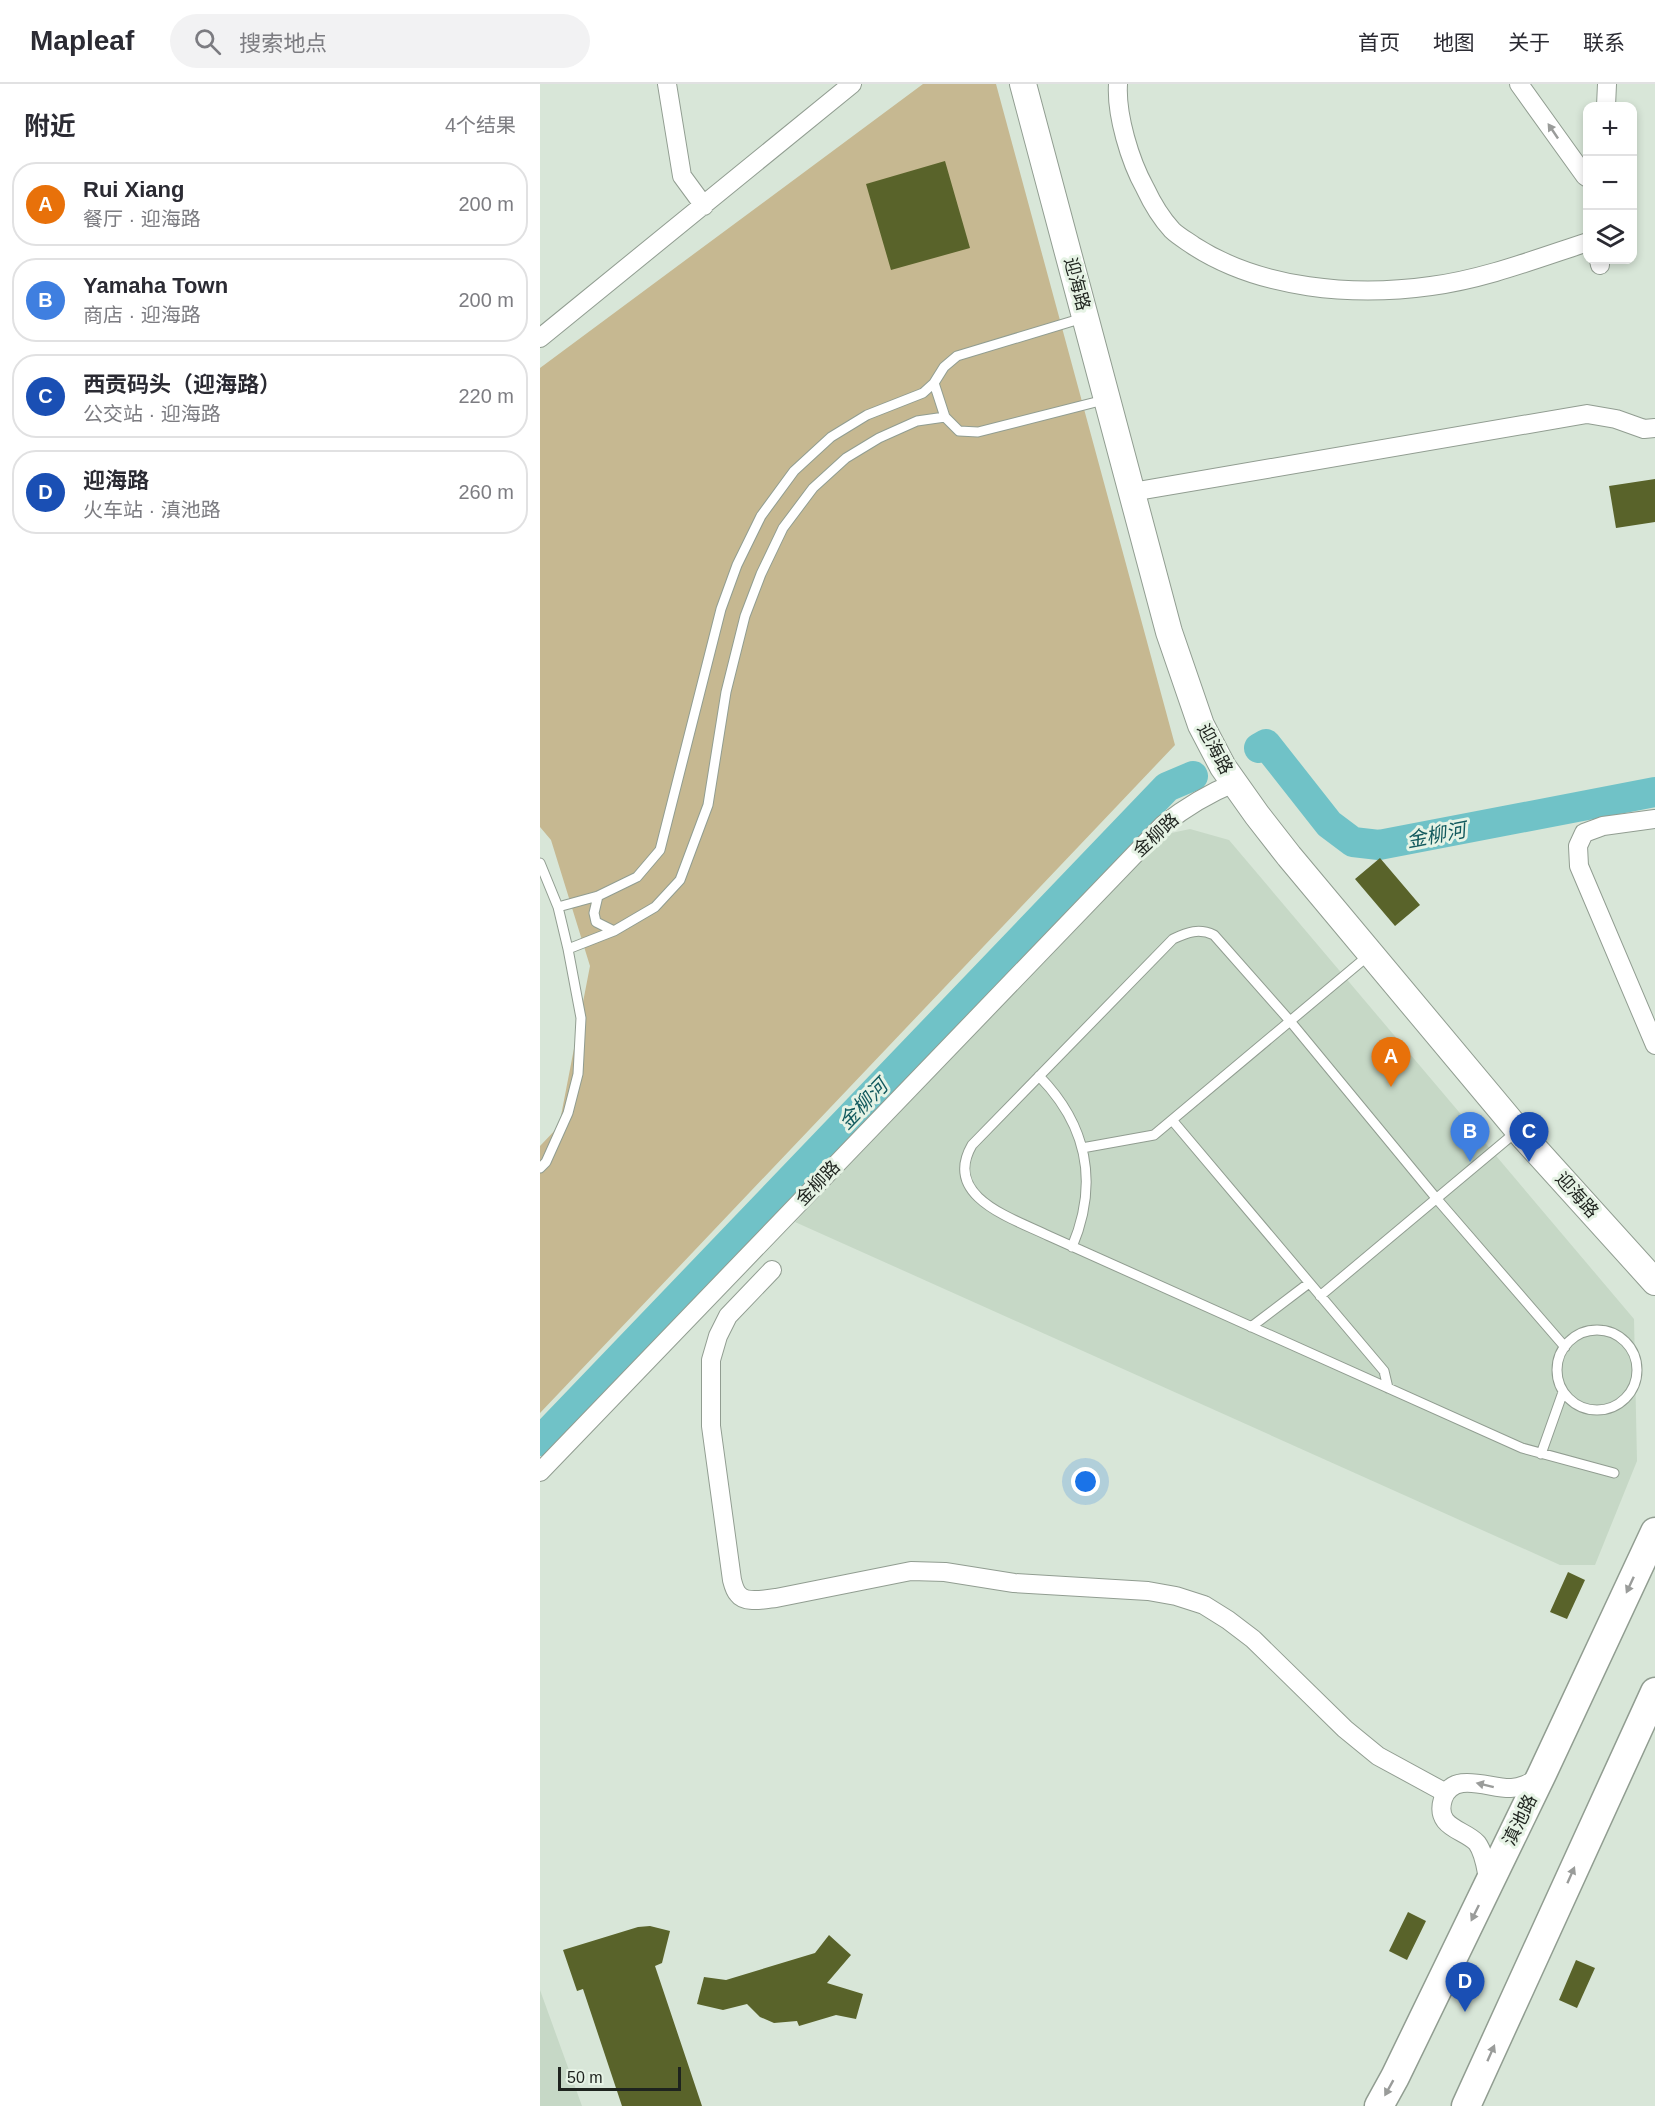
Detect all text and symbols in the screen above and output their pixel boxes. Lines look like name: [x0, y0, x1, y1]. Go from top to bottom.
search box: [170, 14, 590, 68]
text: Mapleaf: [30, 25, 134, 56]
icon: search: [191, 25, 224, 58]
text: 搜索地点: [239, 31, 327, 56]
text: 首页: [1358, 31, 1400, 54]
text: 地图: [1433, 31, 1475, 54]
text: 关于: [1508, 31, 1550, 54]
text: 联系: [1583, 31, 1625, 54]
map controls: [1583, 102, 1637, 264]
button: +: [1583, 102, 1637, 156]
text: 附近: [24, 111, 76, 141]
text: 4个结果: [445, 114, 516, 136]
one-way arrow: [1548, 123, 1559, 139]
button: −: [1583, 156, 1637, 210]
text: Rui Xiang: [83, 177, 184, 202]
text: A: [38, 193, 53, 215]
text: 200 m: [458, 193, 514, 215]
text: 餐厅 · 迎海路: [83, 208, 201, 230]
button: layers: [1583, 210, 1637, 264]
street label: 迎海路: [1060, 255, 1094, 313]
text: Yamaha Town: [83, 273, 228, 298]
text: B: [38, 289, 53, 311]
text: 200 m: [458, 289, 514, 311]
text: 商店 · 迎海路: [83, 304, 201, 326]
text: 西贡码头（迎海路）: [83, 372, 281, 397]
text: C: [38, 385, 53, 407]
text: 220 m: [458, 385, 514, 407]
text: 公交站 · 迎海路: [83, 403, 221, 425]
text: 迎海路: [83, 468, 149, 493]
text: D: [38, 481, 53, 503]
text: 260 m: [458, 481, 514, 503]
text: 火车站 · 滇池路: [83, 499, 221, 521]
street label: 迎海路: [1193, 720, 1237, 778]
street label: 金柳路: [1129, 809, 1183, 861]
water label: 金柳河: [1404, 818, 1471, 852]
pin: A: [1372, 1038, 1410, 1087]
water label: 金柳河: [834, 1072, 895, 1133]
pin: B: [1450, 1112, 1490, 1162]
pin: C: [1510, 1112, 1548, 1162]
street label: 金柳路: [792, 1157, 844, 1209]
street label: 迎海路: [1552, 1168, 1602, 1222]
your location: [1071, 1467, 1100, 1496]
one-way arrow: [1626, 1577, 1635, 1594]
one-way arrow: [1476, 1780, 1494, 1790]
street label: 滇池路: [1499, 1791, 1541, 1849]
one-way arrow: [1567, 1867, 1576, 1884]
one-way arrow: [1470, 1905, 1479, 1922]
pin: D: [1446, 1962, 1484, 2012]
one-way arrow: [1486, 2044, 1495, 2061]
scale bar: [558, 2064, 681, 2092]
text: 50 m: [567, 2069, 603, 2086]
one-way arrow: [1384, 2080, 1394, 2097]

